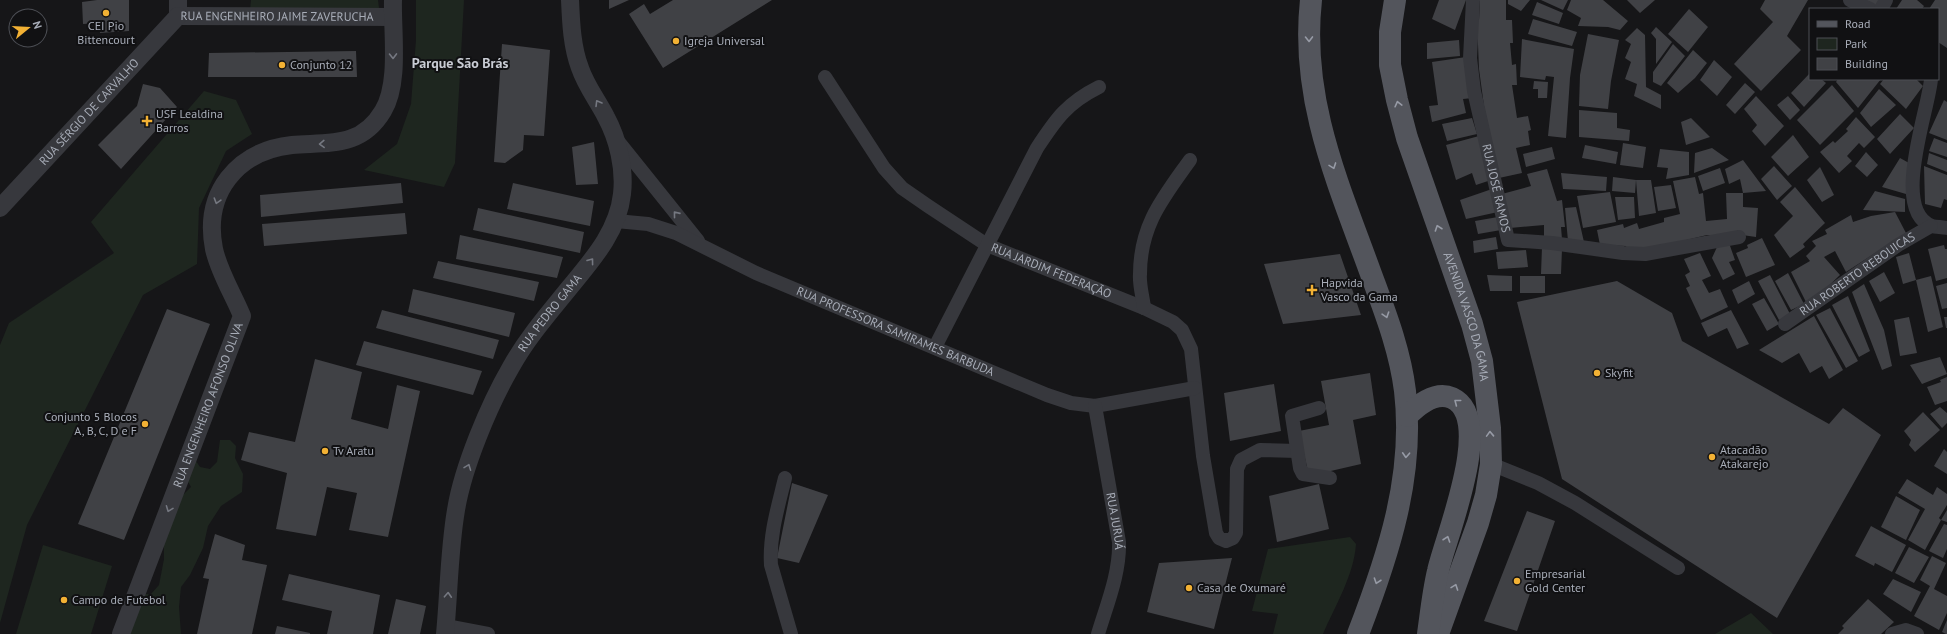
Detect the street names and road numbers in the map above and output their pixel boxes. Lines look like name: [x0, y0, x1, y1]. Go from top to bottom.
street label: RUA ENGENHEIRO JAIME ZAVERUCHA: [180, 8, 374, 24]
street label: RUA SÉRGIO DE CARVALHO: [36, 55, 142, 168]
street label: RUA JOSÉ RAMOS: [1479, 142, 1514, 234]
street label: RUA ROBERTO REBOUICAS: [1796, 229, 1918, 319]
street label: RUA JARDIM FEDERAÇÃO: [989, 239, 1114, 301]
street label: AVENIDA VASCO DA GAMA: [1440, 250, 1492, 382]
street label: RUA PEDRO GAMA: [514, 271, 585, 354]
street label: RUA PROFESSORA SAMIRAMES BARBUDA: [794, 283, 997, 379]
street label: RUA ENGENHEIRO AFONSO OLIVA: [169, 320, 246, 489]
street label: RUA JURUÁ: [1103, 491, 1127, 550]

